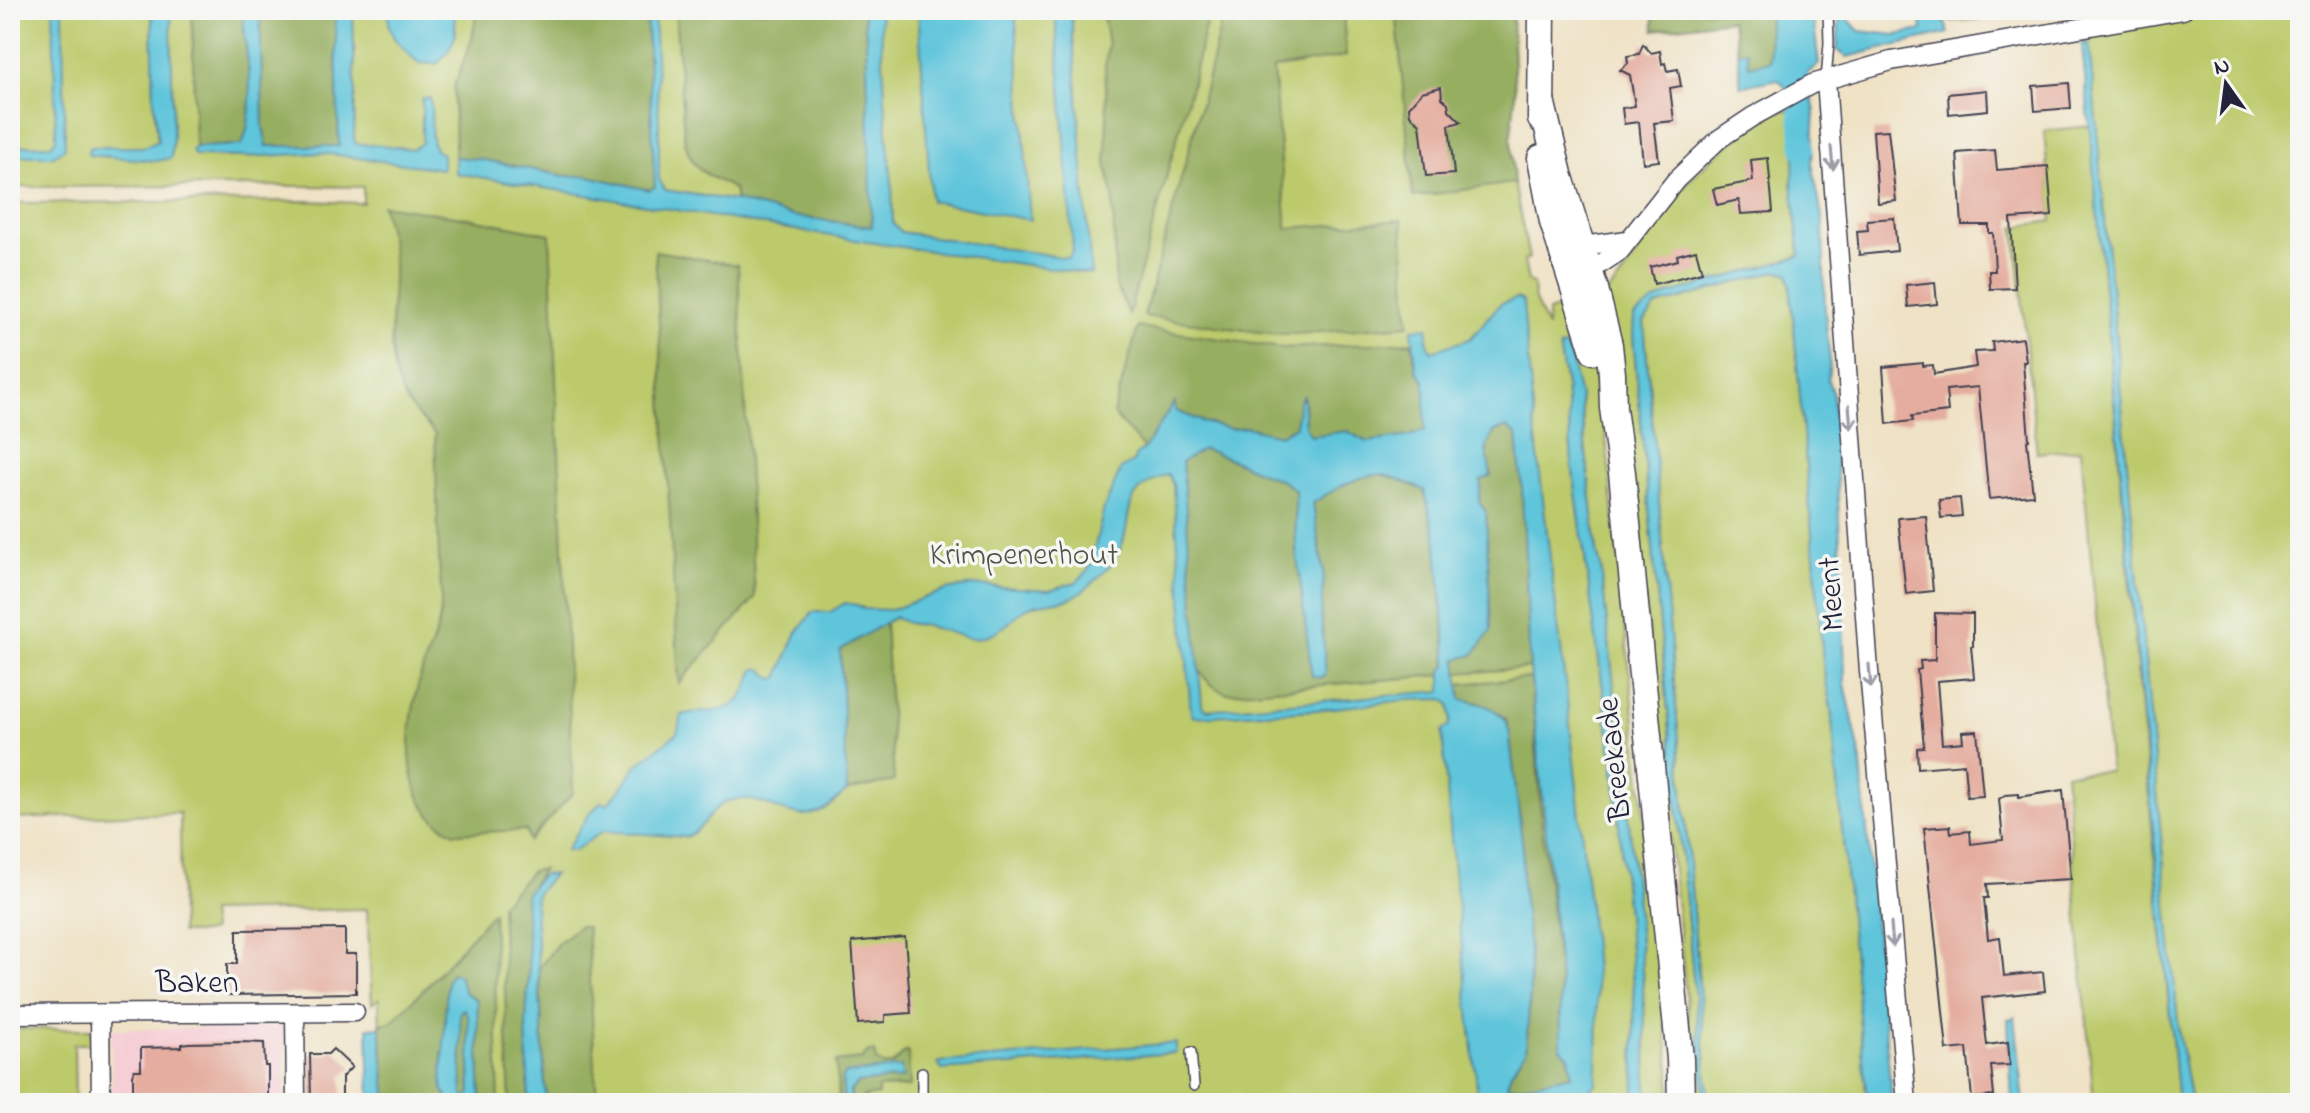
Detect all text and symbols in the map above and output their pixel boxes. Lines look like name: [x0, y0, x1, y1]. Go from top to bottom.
north arrow: [2186, 44, 2266, 124]
text: N: [2211, 50, 2233, 85]
one-way arrow: [1825, 144, 1840, 171]
one-way arrow: [1843, 403, 1858, 430]
park label: Krimpenerhout: [930, 533, 1119, 580]
street label: Meent: [1807, 555, 1859, 633]
one-way arrow: [1862, 662, 1877, 689]
street label: Breekade: [1586, 694, 1646, 824]
one-way arrow: [1885, 921, 1900, 948]
street label: Baken: [155, 961, 238, 1008]

